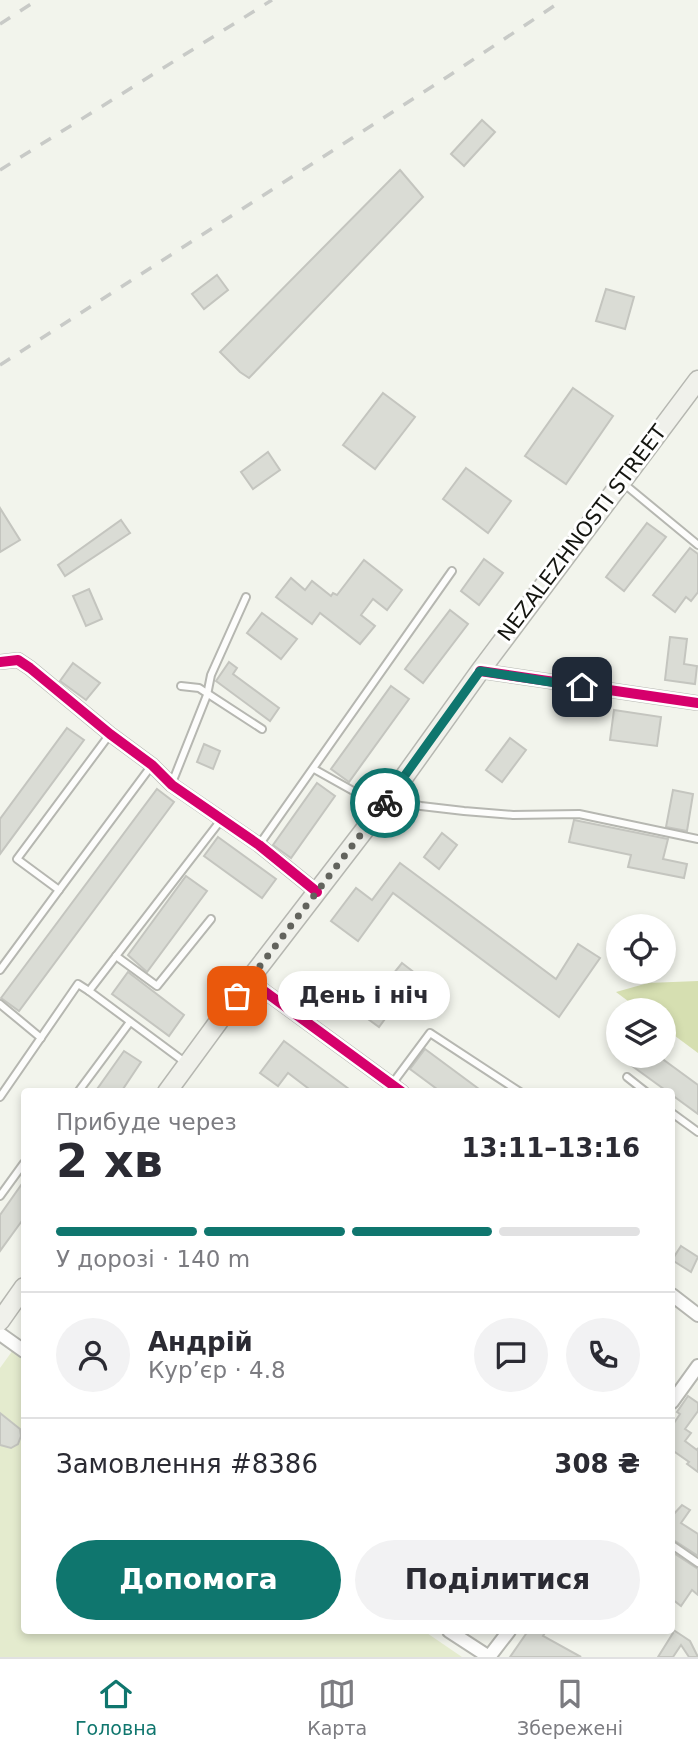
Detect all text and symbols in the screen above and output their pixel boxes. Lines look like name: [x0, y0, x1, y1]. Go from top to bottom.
street label: NEZALEZHNOSTI STREET: [493, 420, 671, 646]
pin: [552, 657, 612, 717]
icon: home: [563, 668, 601, 706]
courier: [350, 768, 420, 838]
icon: bike: [366, 784, 404, 822]
map controls: [606, 914, 676, 1068]
button: locate: [606, 914, 676, 984]
pin: [207, 966, 267, 1026]
callout: День і ніч: [279, 972, 450, 1020]
icon: bag: [218, 977, 256, 1015]
text: День і ніч: [299, 982, 429, 1008]
button: layers: [606, 998, 676, 1068]
text: Прибуде через: [56, 1109, 237, 1135]
text: 13:11–13:16: [461, 1133, 640, 1163]
text: 2 хв: [56, 1134, 163, 1188]
text: У дорозі · 140 m: [56, 1246, 250, 1272]
button: person: [56, 1318, 130, 1392]
button: chat: [474, 1318, 548, 1392]
button: phone: [566, 1318, 640, 1392]
text: Андрій: [148, 1327, 253, 1357]
text: Кур’єр · 4.8: [148, 1357, 286, 1383]
text: Замовлення #8386: [56, 1449, 318, 1479]
text: 308 ₴: [554, 1449, 640, 1479]
button: Допомога: [56, 1540, 341, 1620]
button: Поділитися: [355, 1540, 640, 1620]
tab: Головна: [75, 1675, 157, 1739]
tab: Карта: [307, 1675, 367, 1739]
tab: Збережені: [517, 1675, 623, 1739]

